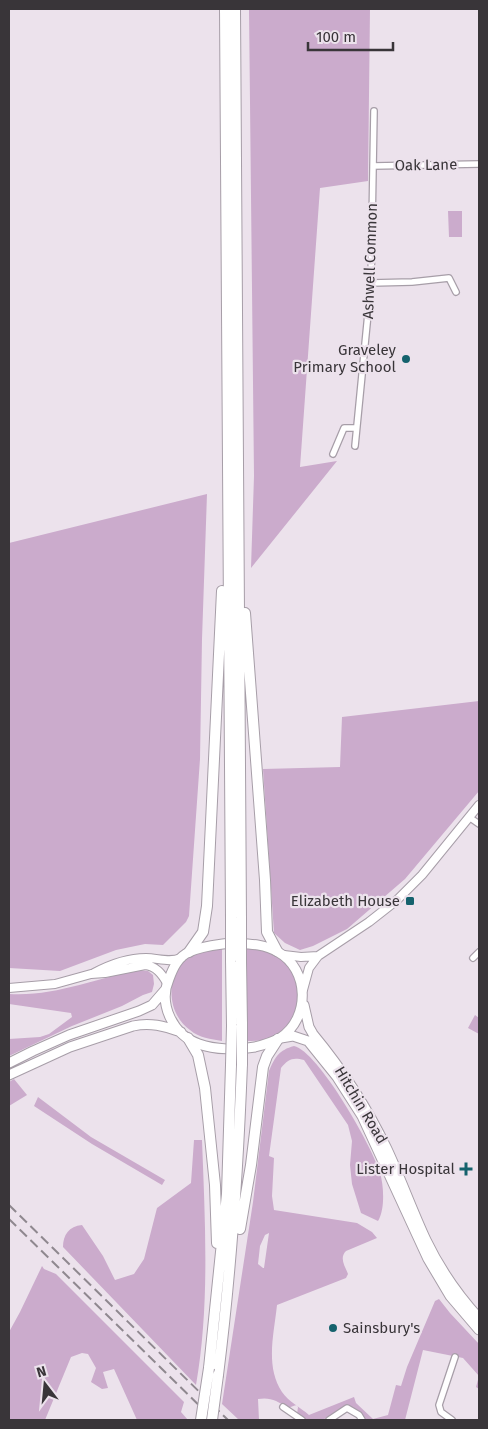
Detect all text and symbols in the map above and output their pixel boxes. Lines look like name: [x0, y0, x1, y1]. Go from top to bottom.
scale bar: [308, 20, 393, 52]
text: 100 m: [316, 28, 356, 46]
street label: Oak Lane: [395, 155, 457, 175]
street label: Ashwell Common: [359, 203, 381, 319]
place label: Graveley Primary School: [293, 341, 397, 376]
marker: Graveley Primary School: [400, 353, 412, 365]
place label: Elizabeth House: [291, 892, 400, 910]
marker: Elizabeth House: [404, 895, 416, 907]
street label: Hitchin Road: [331, 1063, 391, 1147]
place label: Lister Hospital: [356, 1160, 456, 1178]
marker: Lister Hospital: [459, 1162, 473, 1176]
place label: Sainsbury's: [343, 1319, 420, 1337]
marker: Sainsbury's: [327, 1322, 339, 1334]
north arrow: [20, 1359, 70, 1409]
text: N: [35, 1363, 48, 1381]

